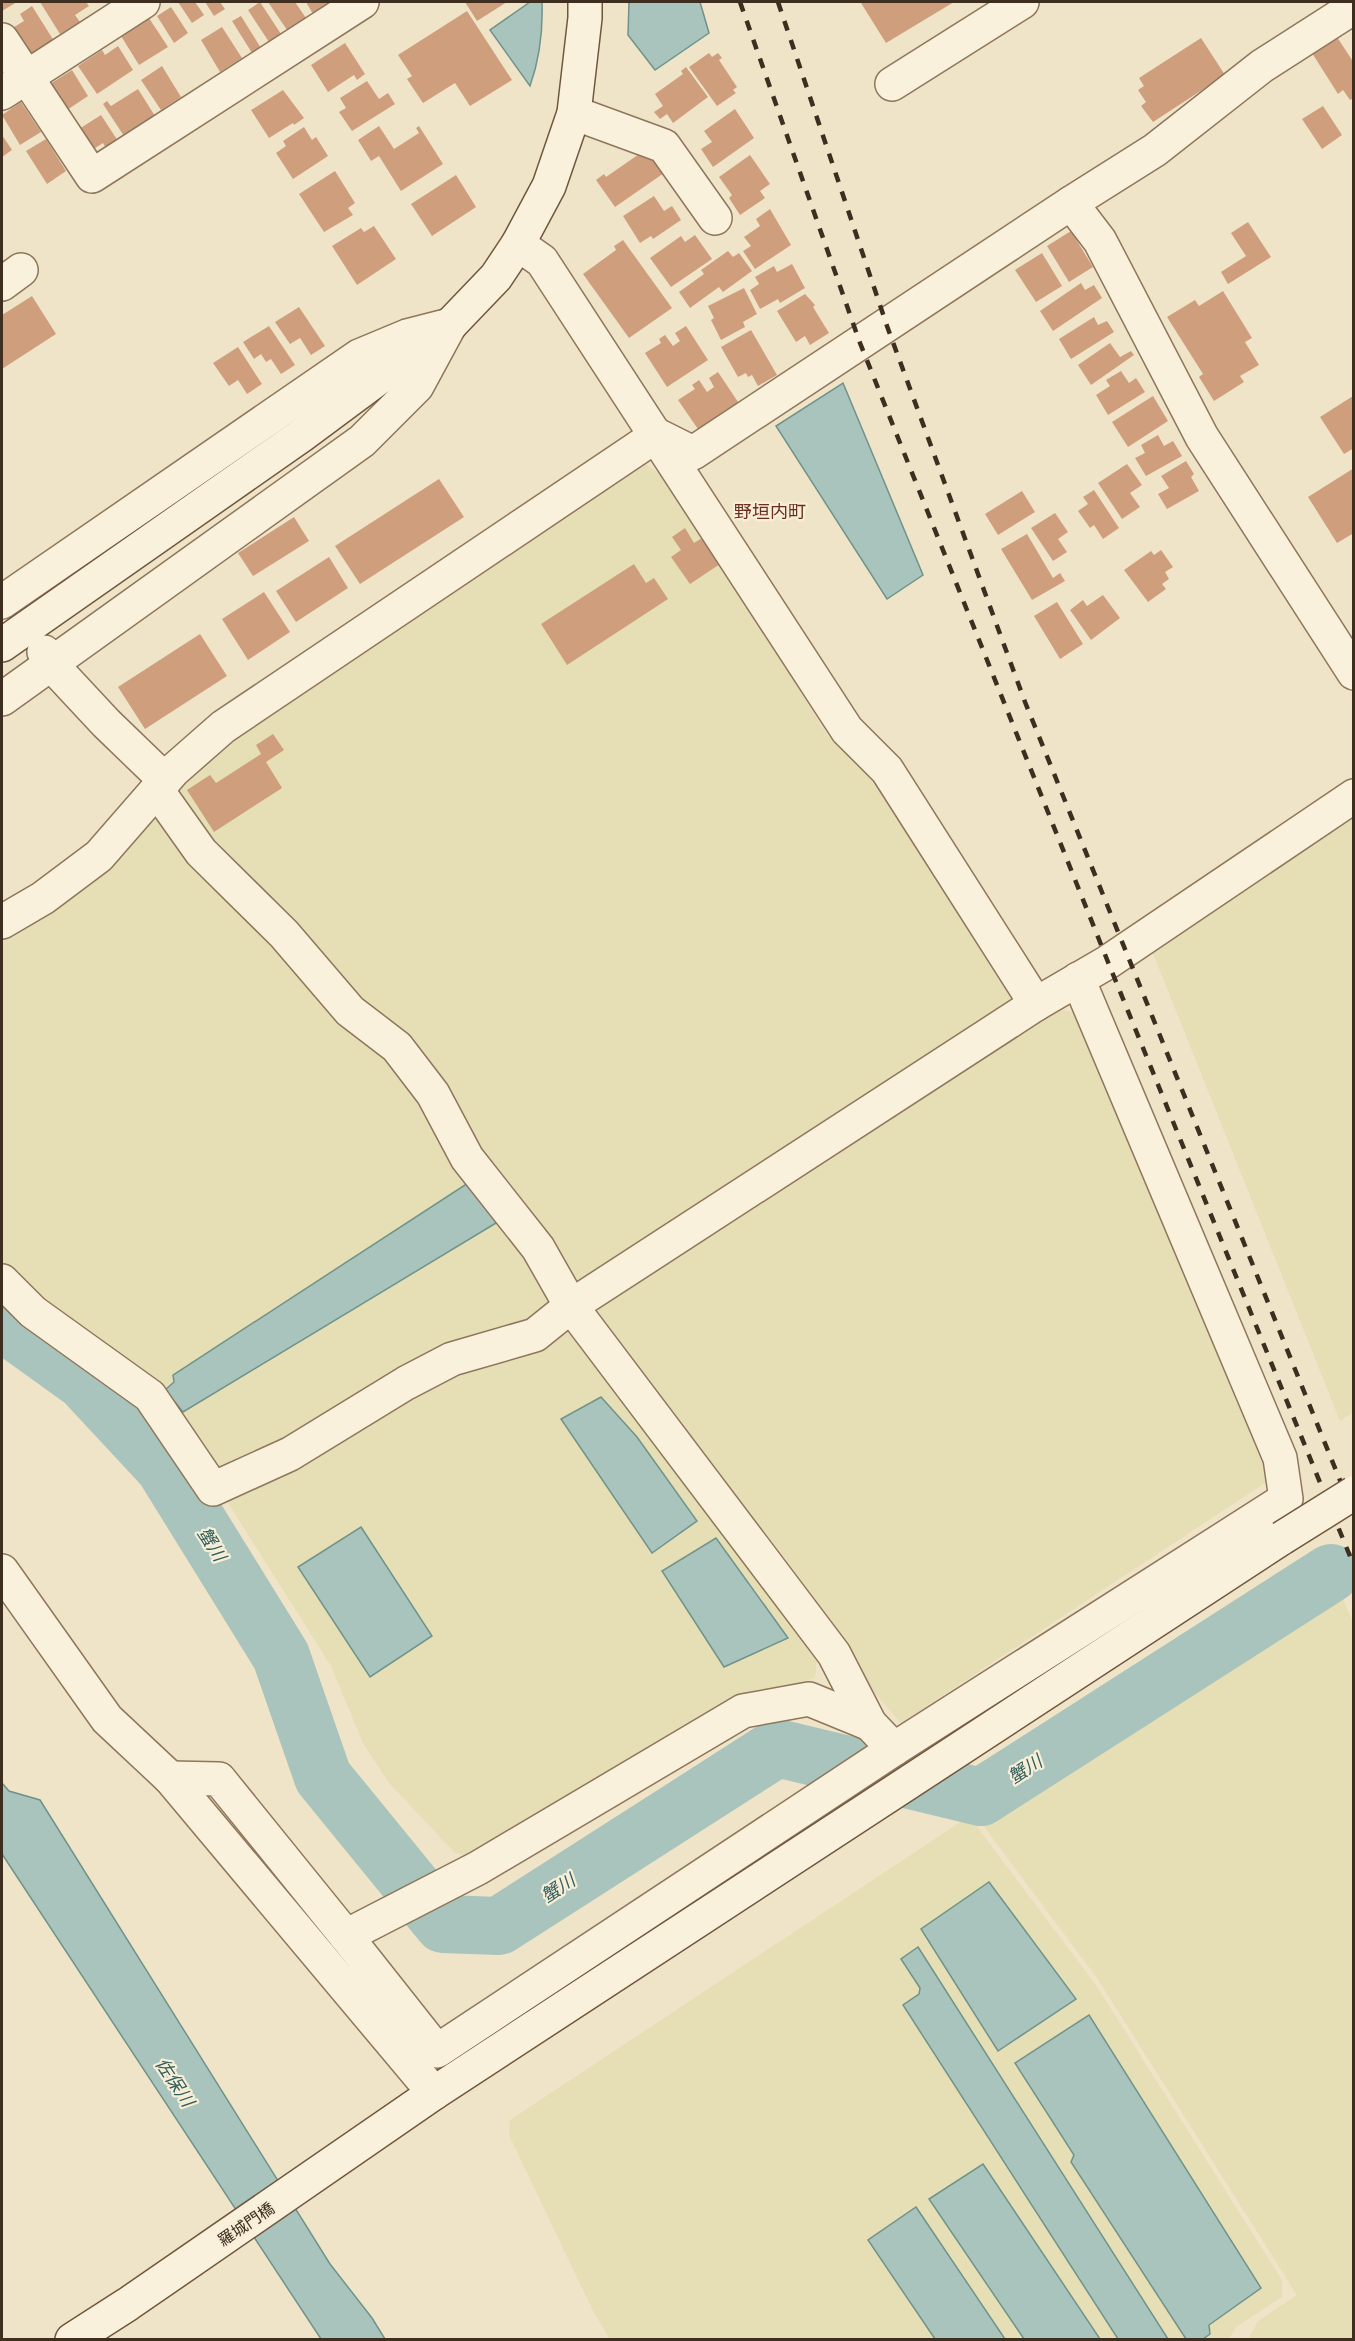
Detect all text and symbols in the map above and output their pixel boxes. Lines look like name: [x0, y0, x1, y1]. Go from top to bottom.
district label: 野垣内町: [734, 500, 806, 523]
water label: 蟹川: [193, 1523, 232, 1567]
water label: 蟹川: [1004, 1748, 1048, 1788]
water label: 蟹川: [537, 1867, 581, 1907]
water label: 佐保川: [151, 2053, 200, 2113]
street label: 羅城門橋: [214, 2198, 278, 2250]

